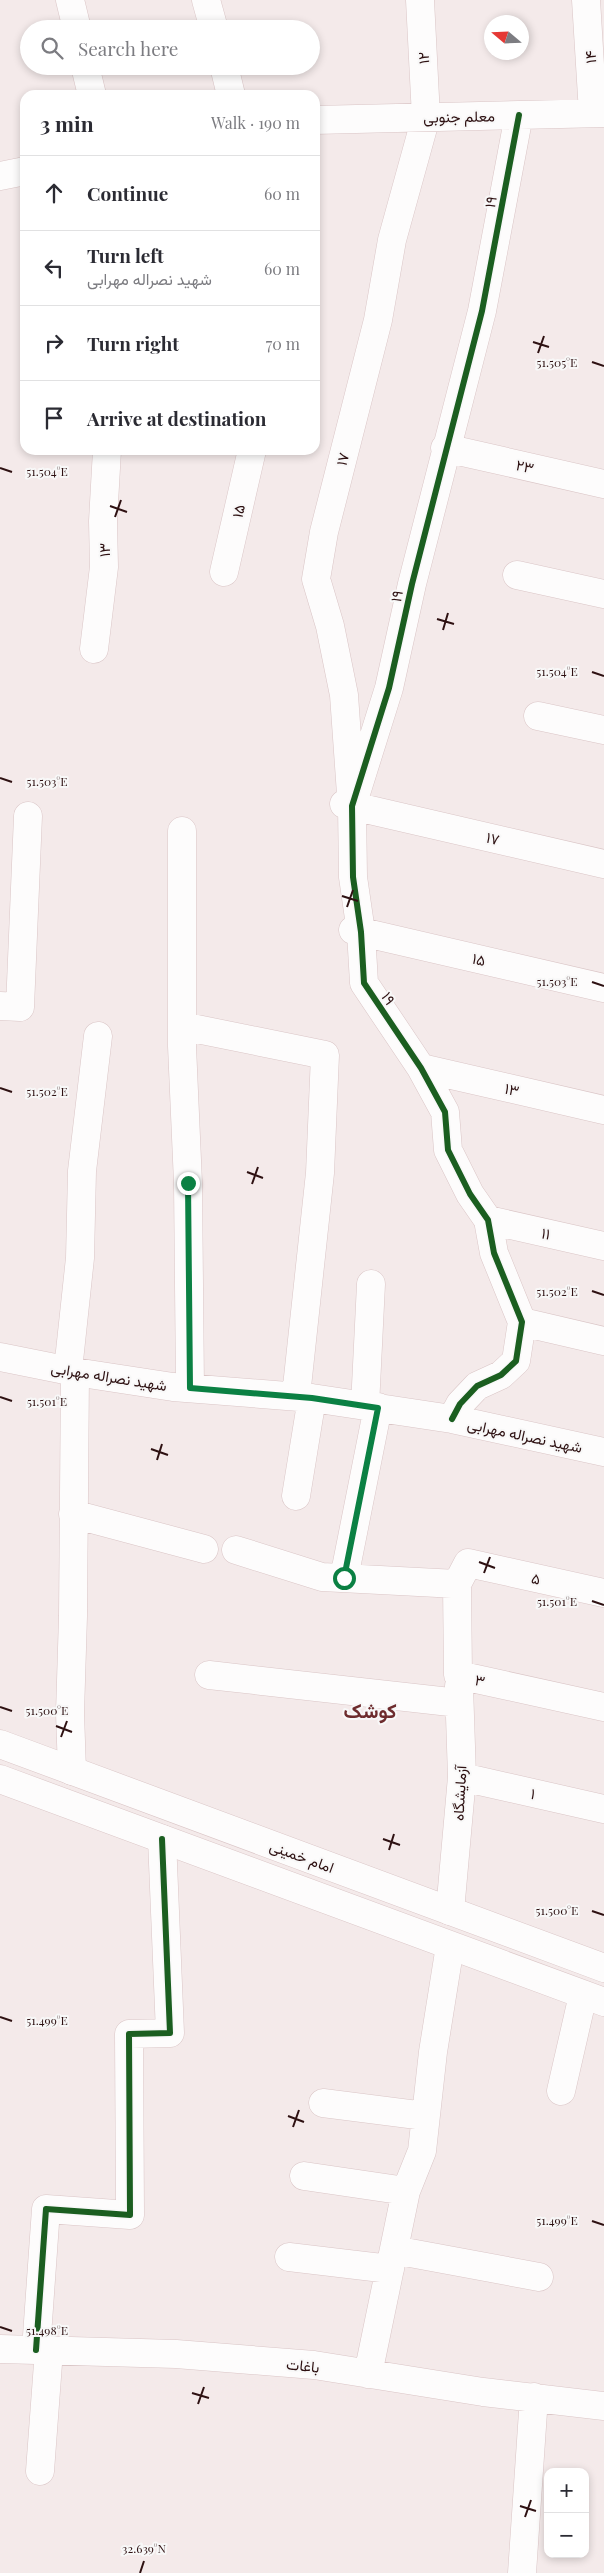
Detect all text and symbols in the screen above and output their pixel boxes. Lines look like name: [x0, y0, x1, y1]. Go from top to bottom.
north arrow: [484, 15, 529, 60]
search box: [20, 20, 320, 75]
icon: search: [38, 34, 66, 62]
text: Search here: [78, 35, 178, 61]
street label: ۱۴: [580, 50, 600, 64]
street label: ۱۲: [413, 51, 433, 65]
street label: معلم جنوبی: [423, 105, 495, 128]
text: 3 min: [40, 109, 94, 137]
text: Walk · 190 m: [211, 112, 300, 133]
icon: ahead: [40, 179, 68, 207]
text: Continue: [87, 180, 168, 206]
text: 60 m: [264, 183, 300, 204]
street label: ۱۹: [479, 194, 501, 210]
text: Turn left: [87, 242, 164, 268]
icon: left: [40, 254, 68, 282]
text: 60 m: [264, 258, 300, 279]
text: شهید نصراله مهرابی: [87, 268, 212, 289]
icon: right: [40, 329, 68, 357]
text: Turn right: [87, 330, 179, 356]
text: 70 m: [266, 333, 300, 354]
text: 51.505°E: [537, 354, 577, 370]
icon: arrive: [40, 404, 68, 432]
text: Arrive at destination: [87, 405, 267, 431]
street label: ۱۷: [331, 450, 353, 468]
street label: ۲۳: [514, 454, 536, 478]
text: 51.504°E: [26, 463, 68, 479]
street label: ۱۵: [227, 502, 249, 520]
street label: ۱۳: [94, 543, 114, 557]
street label: ۱۹: [385, 588, 407, 604]
text: 51.504°E: [536, 663, 578, 679]
text: 51.503°E: [26, 773, 68, 789]
street label: ۱۷: [484, 827, 502, 849]
street label: ۱۵: [470, 948, 488, 970]
text: 51.503°E: [536, 973, 578, 989]
street label: ۱۹: [377, 988, 401, 1008]
street label: ۱۳: [503, 1078, 521, 1100]
text: 51.502°E: [26, 1083, 68, 1099]
route end: [177, 1172, 200, 1195]
street label: ۱۱: [540, 1222, 552, 1244]
text: 51.502°E: [536, 1283, 578, 1299]
street label: شهید نصراله مهرابی: [50, 1357, 168, 1396]
text: 51.501°E: [27, 1393, 67, 1409]
street label: شهید نصراله مهرابی: [465, 1413, 584, 1458]
route start: [333, 1567, 356, 1590]
street label: ۵: [530, 1567, 543, 1589]
text: 51.501°E: [537, 1593, 577, 1609]
street label: ۳: [473, 1669, 487, 1691]
district label: کوشک: [343, 1696, 397, 1724]
text: 51.500°E: [26, 1702, 68, 1718]
street label: آزمایشگاه: [448, 1763, 471, 1821]
street label: ۱: [529, 1783, 537, 1803]
street label: امام خمینی: [267, 1835, 337, 1878]
text: 51.500°E: [536, 1902, 578, 1918]
text: 51.499°E: [26, 2012, 68, 2028]
text: 51.499°E: [536, 2212, 578, 2228]
text: 51.498°E: [26, 2322, 68, 2338]
street label: باغات: [285, 2353, 321, 2377]
map controls: [544, 2468, 589, 2558]
button: +: [544, 2468, 589, 2513]
button: −: [544, 2513, 589, 2558]
text: 32.639°N: [122, 2540, 167, 2556]

